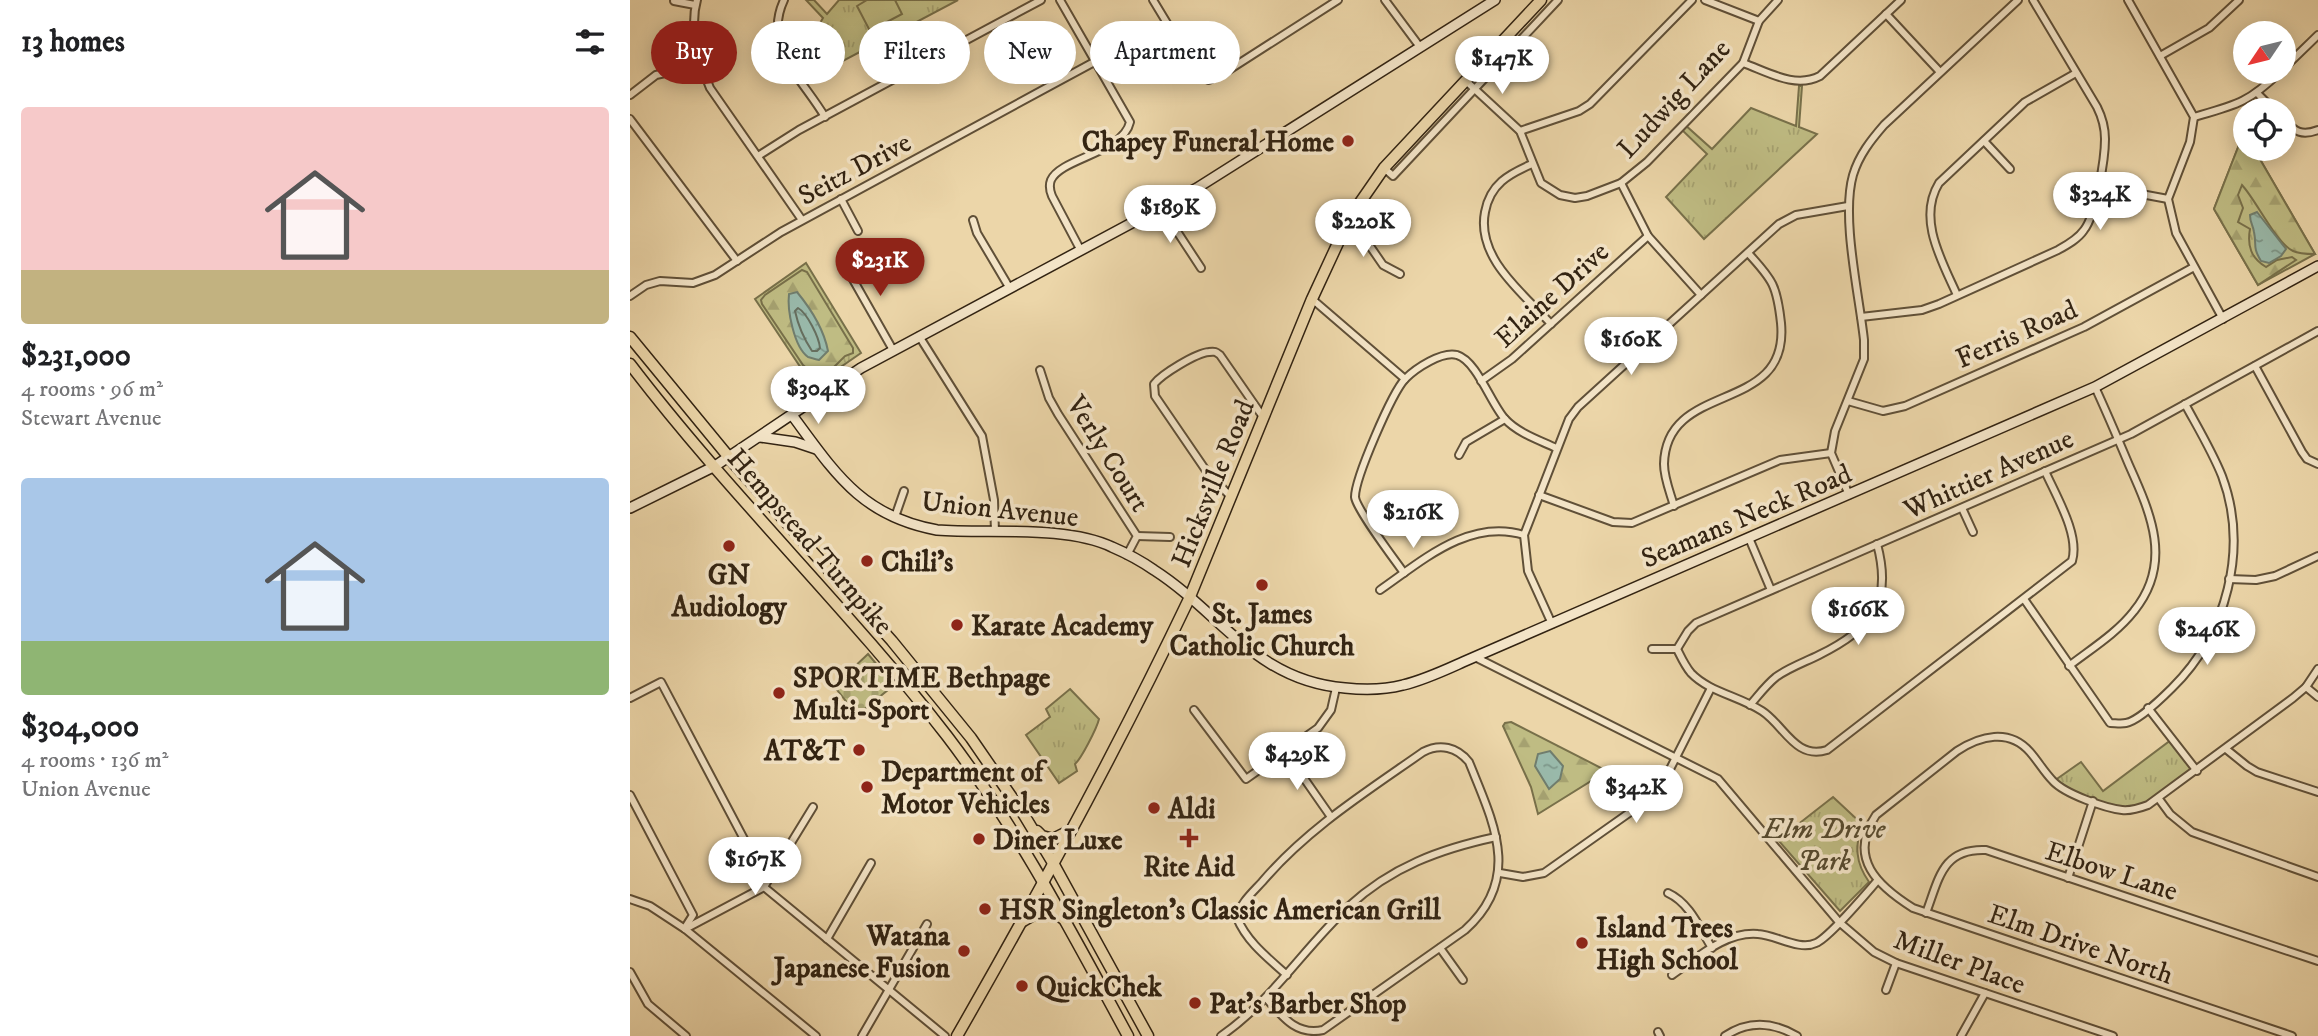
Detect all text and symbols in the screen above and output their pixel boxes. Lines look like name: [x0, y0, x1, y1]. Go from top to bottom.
chip: Buy: [651, 21, 737, 84]
chip: Rent: [751, 21, 845, 84]
chip: Filters: [859, 21, 970, 84]
chip: New: [984, 21, 1076, 84]
chip: Apartment: [1090, 21, 1240, 84]
north arrow: [2233, 21, 2296, 84]
map controls: [2233, 21, 2296, 161]
icon: filters: [571, 23, 609, 61]
text: 13 homes: [21, 24, 125, 61]
street label: Ludwig Lane: [1610, 32, 1738, 166]
pin: $147K: [1453, 36, 1551, 96]
text: $147K: [1471, 44, 1533, 73]
button: locate: [2233, 98, 2296, 161]
street label: Seitz Drive: [792, 125, 917, 214]
place label: Chapey Funeral Home: [1082, 125, 1334, 160]
marker: Chapey Funeral Home: [1340, 133, 1356, 149]
icon: home: [252, 152, 378, 278]
pin: $324K: [2051, 173, 2149, 232]
text: $324K: [2069, 180, 2131, 209]
pin: $189K: [1121, 186, 1219, 245]
text: $189K: [1140, 193, 1200, 222]
pin: $220K: [1314, 200, 1412, 259]
text: $220K: [1331, 207, 1395, 236]
street label: Elaine Drive: [1488, 235, 1616, 356]
pin: $231K: [831, 238, 929, 298]
text: $231K: [851, 246, 909, 275]
street label: Ferris Road: [1950, 292, 2083, 377]
pin: $160K: [1582, 318, 1680, 377]
text: $160K: [1600, 325, 1662, 354]
text: $231,000: [21, 338, 131, 375]
pin: $304K: [769, 366, 867, 426]
text: $304K: [787, 374, 849, 403]
text: 4 rooms · 96 m²: [21, 375, 163, 404]
street label: Verly Court: [1058, 388, 1157, 518]
street label: Hicksville Road: [1164, 395, 1263, 573]
text: Stewart Avenue: [21, 404, 162, 433]
street label: Whittier Avenue: [1897, 421, 2079, 528]
street label: Hempstead Turnpike: [719, 442, 900, 642]
street label: Seamans Neck Road: [1636, 456, 1857, 576]
street label: Union Avenue: [920, 484, 1080, 535]
pin: $216K: [1364, 490, 1462, 550]
text: $216K: [1383, 498, 1443, 527]
icon: home: [252, 523, 378, 649]
marker: GN Audiology: [721, 538, 737, 554]
place label: Chili's: [881, 545, 954, 580]
marker: Chili's: [859, 553, 875, 569]
place label: GN Audiology: [670, 558, 787, 625]
marker: St. James Catholic Church: [1254, 577, 1270, 593]
pin: $166K: [1809, 588, 1907, 647]
text: $166K: [1827, 595, 1889, 624]
place label: St. James Catholic Church: [1170, 597, 1355, 664]
pin: $246K: [2158, 608, 2256, 667]
place label: Karate Academy: [971, 609, 1154, 644]
text: $246K: [2174, 615, 2240, 644]
marker: Karate Academy: [949, 617, 965, 633]
place label: SPORTIME Bethpage Multi-Sport: [793, 661, 1051, 728]
marker: SPORTIME Bethpage Multi-Sport: [771, 685, 787, 701]
text: $304,000: [21, 709, 139, 746]
pin: $429K: [1248, 732, 1346, 792]
place label: AT&T: [763, 734, 846, 769]
text: $429K: [1265, 740, 1329, 769]
marker: AT&T: [851, 742, 867, 758]
text: 4 rooms · 136 m²: [21, 746, 168, 775]
place label: Department of Motor Vehicles: [881, 755, 1050, 822]
pin: $342K: [1587, 766, 1685, 825]
text: $342K: [1605, 773, 1667, 802]
text: Union Avenue: [21, 775, 151, 804]
marker: Department of Motor Vehicles: [859, 779, 875, 795]
place label: Aldi: [1167, 792, 1215, 827]
marker: Aldi: [1146, 800, 1162, 816]
park label: Elm Drive Park: [1761, 812, 1887, 879]
place label: Diner Luxe: [993, 823, 1123, 858]
marker: Rite Aid: [1181, 830, 1197, 846]
marker: Diner Luxe: [971, 831, 987, 847]
street label: Elbow Lane: [2041, 834, 2182, 909]
pin: $167K: [706, 838, 804, 897]
text: $167K: [724, 845, 786, 874]
place label: Rite Aid: [1143, 850, 1236, 885]
place label: HSR Singleton's Classic American Grill: [999, 893, 1441, 928]
street label: Elm Drive North: [1983, 896, 2178, 993]
marker: HSR Singleton's Classic American Grill: [977, 901, 993, 917]
place label: Island Trees High School: [1596, 911, 1739, 978]
place label: Watana Japanese Fusion: [771, 919, 951, 986]
street label: Miller Place: [1889, 922, 2030, 1002]
marker: Island Trees High School: [1574, 935, 1590, 951]
marker: Watana Japanese Fusion: [956, 943, 972, 959]
place label: QuickChek: [1036, 970, 1163, 1005]
marker: QuickChek: [1014, 978, 1030, 994]
place label: Pat’s Barber Shop: [1209, 987, 1406, 1022]
marker: Pat’s Barber Shop: [1187, 995, 1203, 1011]

